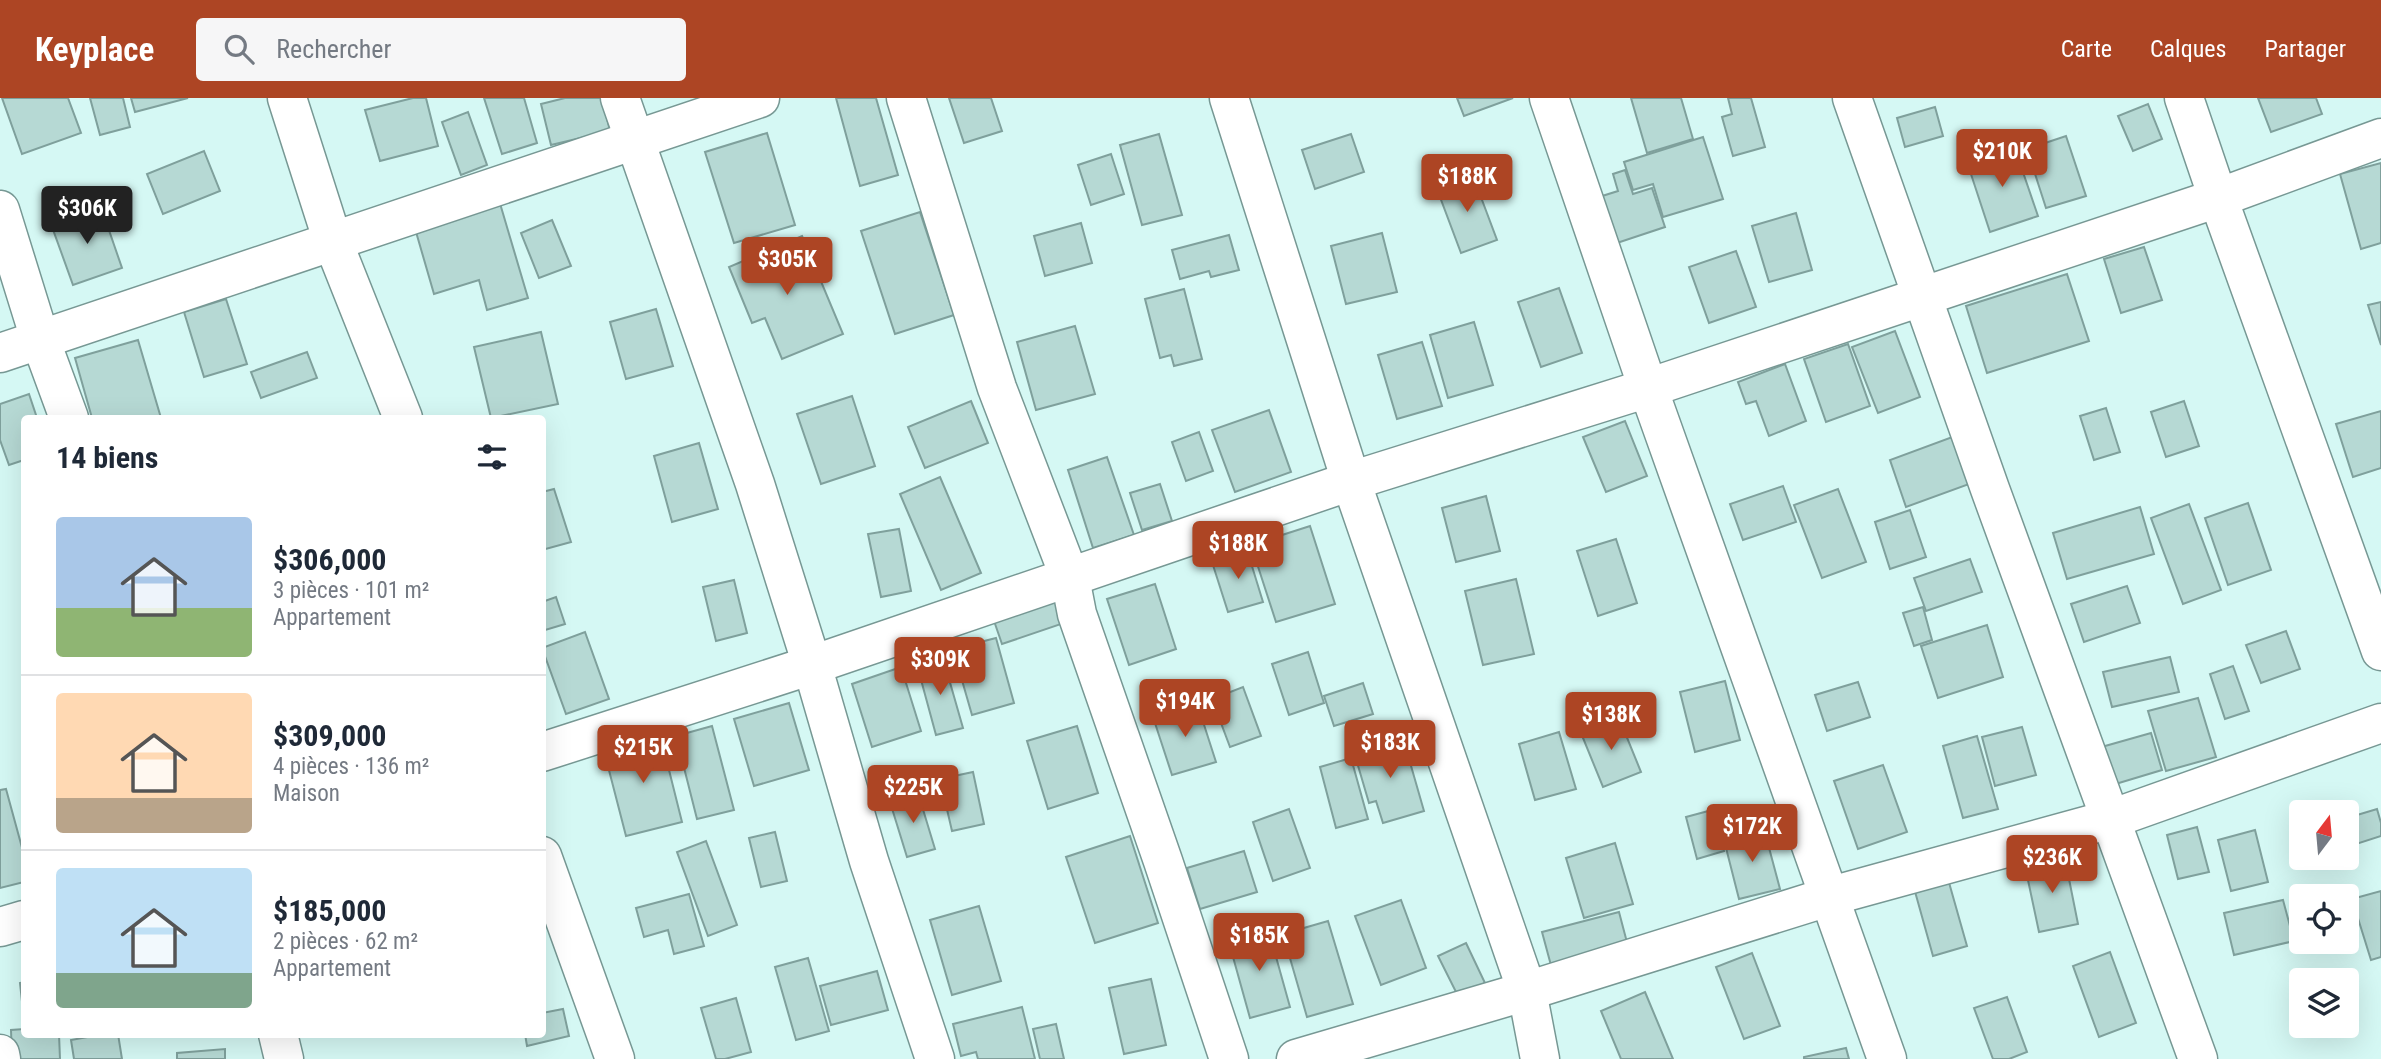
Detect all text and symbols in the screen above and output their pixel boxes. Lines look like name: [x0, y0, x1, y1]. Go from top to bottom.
search box: [196, 18, 686, 81]
text: Keyplace: [35, 30, 154, 69]
icon: search: [220, 30, 258, 68]
text: Rechercher: [276, 34, 391, 64]
text: Carte: [2061, 35, 2112, 63]
text: Calques: [2150, 35, 2226, 63]
text: Partager: [2264, 35, 2346, 63]
pin: $210K: [1953, 130, 2051, 189]
text: $210K: [1972, 138, 2032, 165]
pin: $188K: [1418, 155, 1516, 214]
text: $188K: [1437, 163, 1497, 190]
pin: $306K: [38, 186, 136, 246]
text: $306K: [57, 195, 117, 222]
pin: $305K: [738, 238, 836, 297]
text: $305K: [757, 246, 817, 273]
icon: filters: [473, 438, 511, 476]
text: 14 biens: [56, 440, 158, 475]
pin: $188K: [1189, 522, 1287, 581]
text: $188K: [1208, 530, 1268, 557]
text: $306,000: [273, 542, 386, 577]
icon: home: [112, 545, 196, 629]
text: 3 pièces · 101 m²: [273, 577, 429, 604]
text: Appartement: [273, 604, 391, 631]
pin: $309K: [891, 638, 989, 697]
text: $309K: [910, 646, 970, 673]
pin: $194K: [1136, 680, 1234, 739]
text: $194K: [1155, 688, 1215, 715]
pin: $138K: [1562, 692, 1660, 752]
text: $138K: [1581, 701, 1641, 728]
text: $309,000: [273, 718, 386, 753]
pin: $183K: [1341, 720, 1439, 780]
icon: home: [112, 721, 196, 805]
pin: $215K: [594, 726, 692, 785]
text: $183K: [1360, 729, 1420, 756]
text: $215K: [613, 734, 673, 761]
text: 4 pièces · 136 m²: [273, 753, 429, 780]
pin: $225K: [864, 766, 962, 825]
text: $225K: [883, 774, 943, 801]
text: Maison: [273, 780, 340, 807]
north arrow: [2289, 800, 2359, 870]
map controls: [2289, 800, 2359, 1038]
pin: $172K: [1703, 804, 1801, 864]
text: $172K: [1722, 813, 1782, 840]
pin: $236K: [2003, 836, 2101, 895]
text: $236K: [2022, 844, 2082, 871]
button: locate: [2289, 884, 2359, 954]
text: $185,000: [273, 893, 386, 928]
icon: home: [112, 896, 196, 980]
pin: $185K: [1210, 914, 1308, 973]
text: $185K: [1229, 922, 1289, 949]
text: 2 pièces · 62 m²: [273, 928, 418, 955]
text: Appartement: [273, 955, 391, 982]
button: layers: [2289, 968, 2359, 1038]

